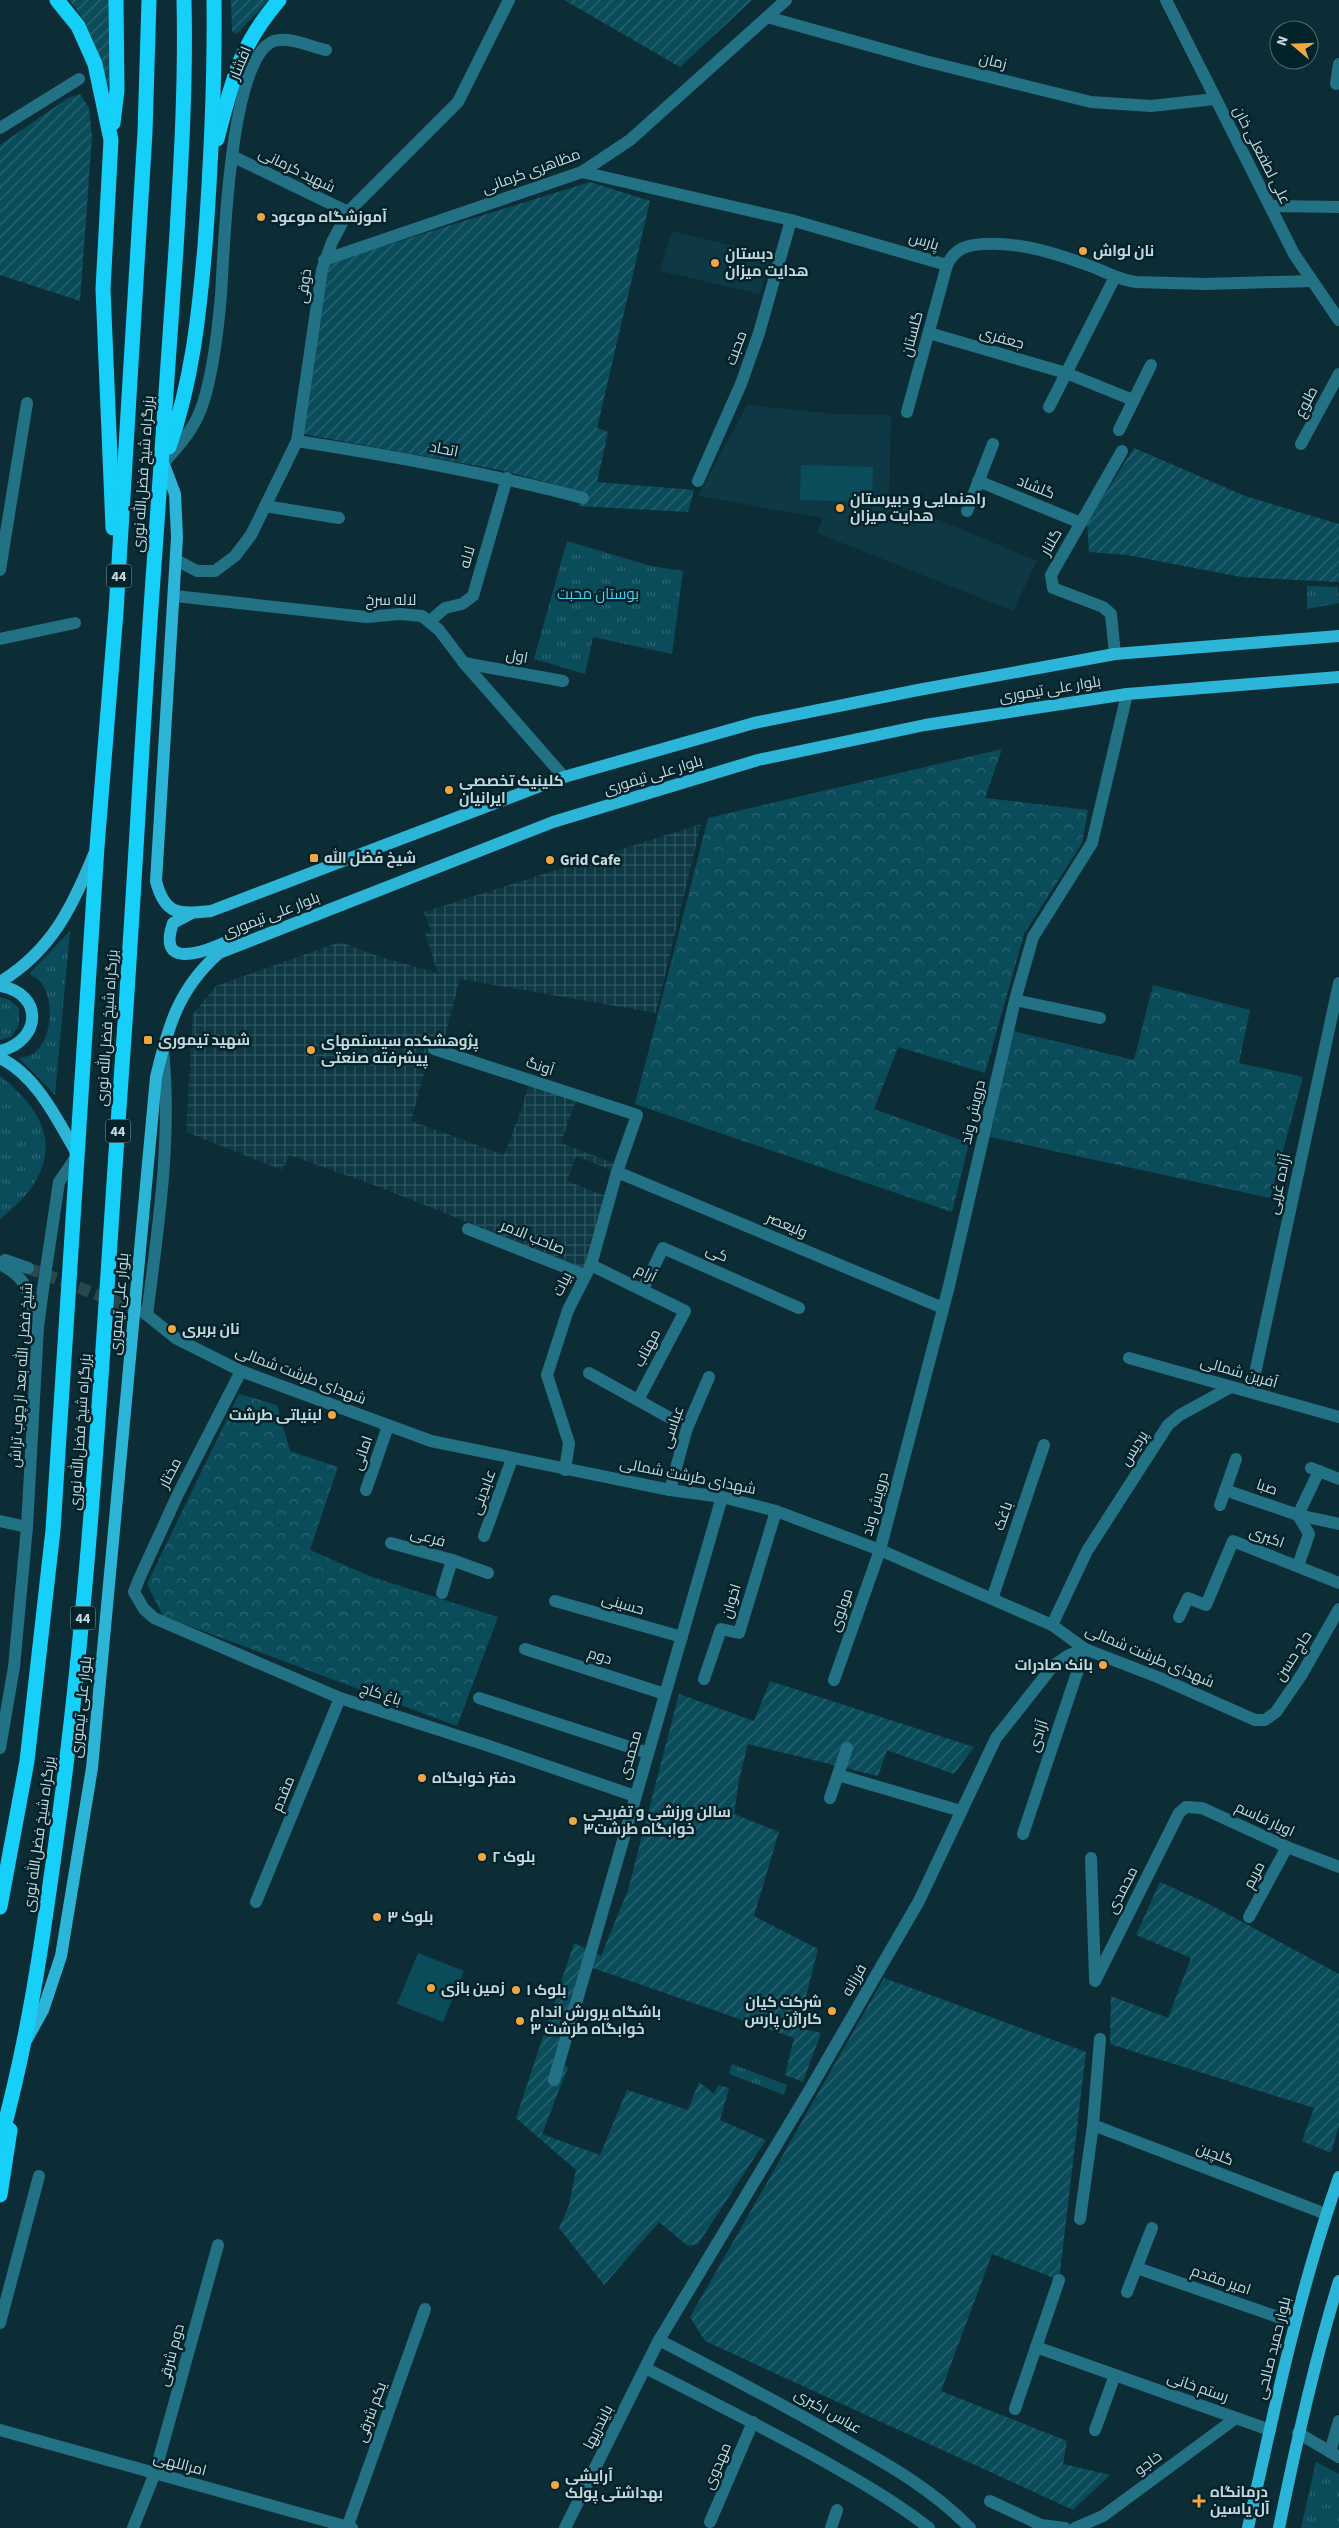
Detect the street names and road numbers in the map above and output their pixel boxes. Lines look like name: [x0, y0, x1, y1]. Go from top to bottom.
street label: افشار: [224, 43, 257, 84]
street label: زمان: [977, 48, 1009, 75]
street label: علی لطفعلی خان: [1228, 102, 1295, 208]
street label: شهید کرمانی: [255, 143, 339, 198]
street label: مظاهری کرمانی: [479, 144, 583, 199]
street label: پارس: [906, 227, 942, 256]
street label: ذوقی: [292, 267, 317, 305]
street label: گلستان: [896, 309, 929, 359]
street label: جعفری: [977, 322, 1027, 355]
street label: محبت: [721, 328, 752, 368]
street label: طلوع: [1289, 383, 1323, 422]
street label: بزرگراه شیخ فضل‌الله نوری: [128, 395, 159, 553]
street label: اتحاد: [428, 436, 460, 463]
street label: گلشاد: [1014, 470, 1058, 505]
street label: گلنار: [1035, 525, 1067, 560]
street label: لاله: [454, 543, 481, 571]
road number: 44: [106, 564, 132, 588]
street label: لاله سرخ: [366, 590, 416, 611]
street label: اول: [504, 644, 530, 669]
street label: بلوار علی تیموری: [998, 671, 1102, 708]
street label: بلوار علی تیموری: [601, 750, 705, 801]
street label: بلوار علی تیموری: [220, 887, 323, 944]
street label: بزرگراه شیخ فضل‌الله نوری: [92, 949, 123, 1107]
street label: آونگ: [523, 1052, 557, 1081]
street label: درویش‌ وند: [956, 1078, 991, 1146]
road number: 44: [106, 1120, 130, 1142]
street label: آزاده غربی: [1263, 1152, 1296, 1216]
street label: ولیعصر: [762, 1207, 811, 1244]
street label: صاحب الامر: [496, 1215, 568, 1260]
street label: کی: [702, 1239, 731, 1268]
street label: بلوار علی تیموری: [105, 1252, 134, 1356]
street label: آرام: [632, 1259, 660, 1288]
street label: بیات: [548, 1269, 577, 1300]
street label: شیخ فضل الله بعد از چوب تراش: [5, 1282, 38, 1468]
street label: مهتاب: [629, 1326, 666, 1371]
street label: شهدای طرشت شمالی: [232, 1341, 369, 1410]
street label: آفرین شمالی: [1198, 1351, 1280, 1394]
street label: بزرگراه شیخ فضل‌الله نوری: [65, 1353, 96, 1511]
street label: عباسی: [655, 1403, 689, 1451]
street label: پردیس: [1115, 1426, 1154, 1470]
street label: امانی: [347, 1433, 378, 1473]
street label: شهدای طرشت شمالی: [618, 1453, 758, 1500]
street label: مختار: [153, 1454, 187, 1493]
street label: عابدینی: [466, 1466, 501, 1518]
street label: درویش‌ وند: [857, 1470, 894, 1538]
street label: صبا: [1254, 1474, 1280, 1501]
street label: باغک: [989, 1499, 1018, 1534]
street label: اکبری: [1246, 1521, 1287, 1553]
street label: فرعی: [408, 1522, 448, 1553]
street label: اخوان: [716, 1581, 747, 1621]
street label: مولوی: [824, 1586, 859, 1635]
street label: حسینی: [599, 1588, 647, 1621]
road number: 44: [70, 1606, 96, 1630]
street label: شهدای طرشت شمالی: [1082, 1620, 1218, 1693]
street label: حاج حسن: [1270, 1627, 1317, 1686]
street label: دوم: [585, 1643, 615, 1670]
street label: بلوار علی تیموری: [66, 1655, 97, 1759]
street label: باغ کاج: [358, 1678, 404, 1711]
street label: آزادی: [1023, 1717, 1054, 1755]
street label: محمدی: [613, 1728, 648, 1782]
street label: بزرگراه شیخ فضل‌الله نوری: [18, 1755, 61, 1913]
street label: مقدم: [267, 1773, 300, 1815]
street label: اویار قاسم: [1232, 1797, 1298, 1842]
street label: مریم: [1239, 1858, 1270, 1893]
street label: محمدی: [1102, 1863, 1143, 1917]
street label: فرزانه: [837, 1960, 872, 2000]
street label: گلچین: [1193, 2138, 1237, 2171]
street label: امیر مقدم: [1188, 2260, 1254, 2301]
street label: بلوار حمید صالحی: [1251, 2294, 1296, 2402]
street label: دوم شرقی: [153, 2322, 190, 2389]
street label: رستم خانی: [1164, 2367, 1231, 2408]
street label: یکم شرقی: [351, 2379, 392, 2445]
street label: عباس اکبری: [790, 2384, 865, 2439]
street label: بایندریها: [578, 2401, 619, 2453]
street label: مهدوی: [698, 2439, 737, 2493]
street label: خاجو: [1130, 2446, 1166, 2481]
street label: امراللهی: [151, 2447, 209, 2482]

